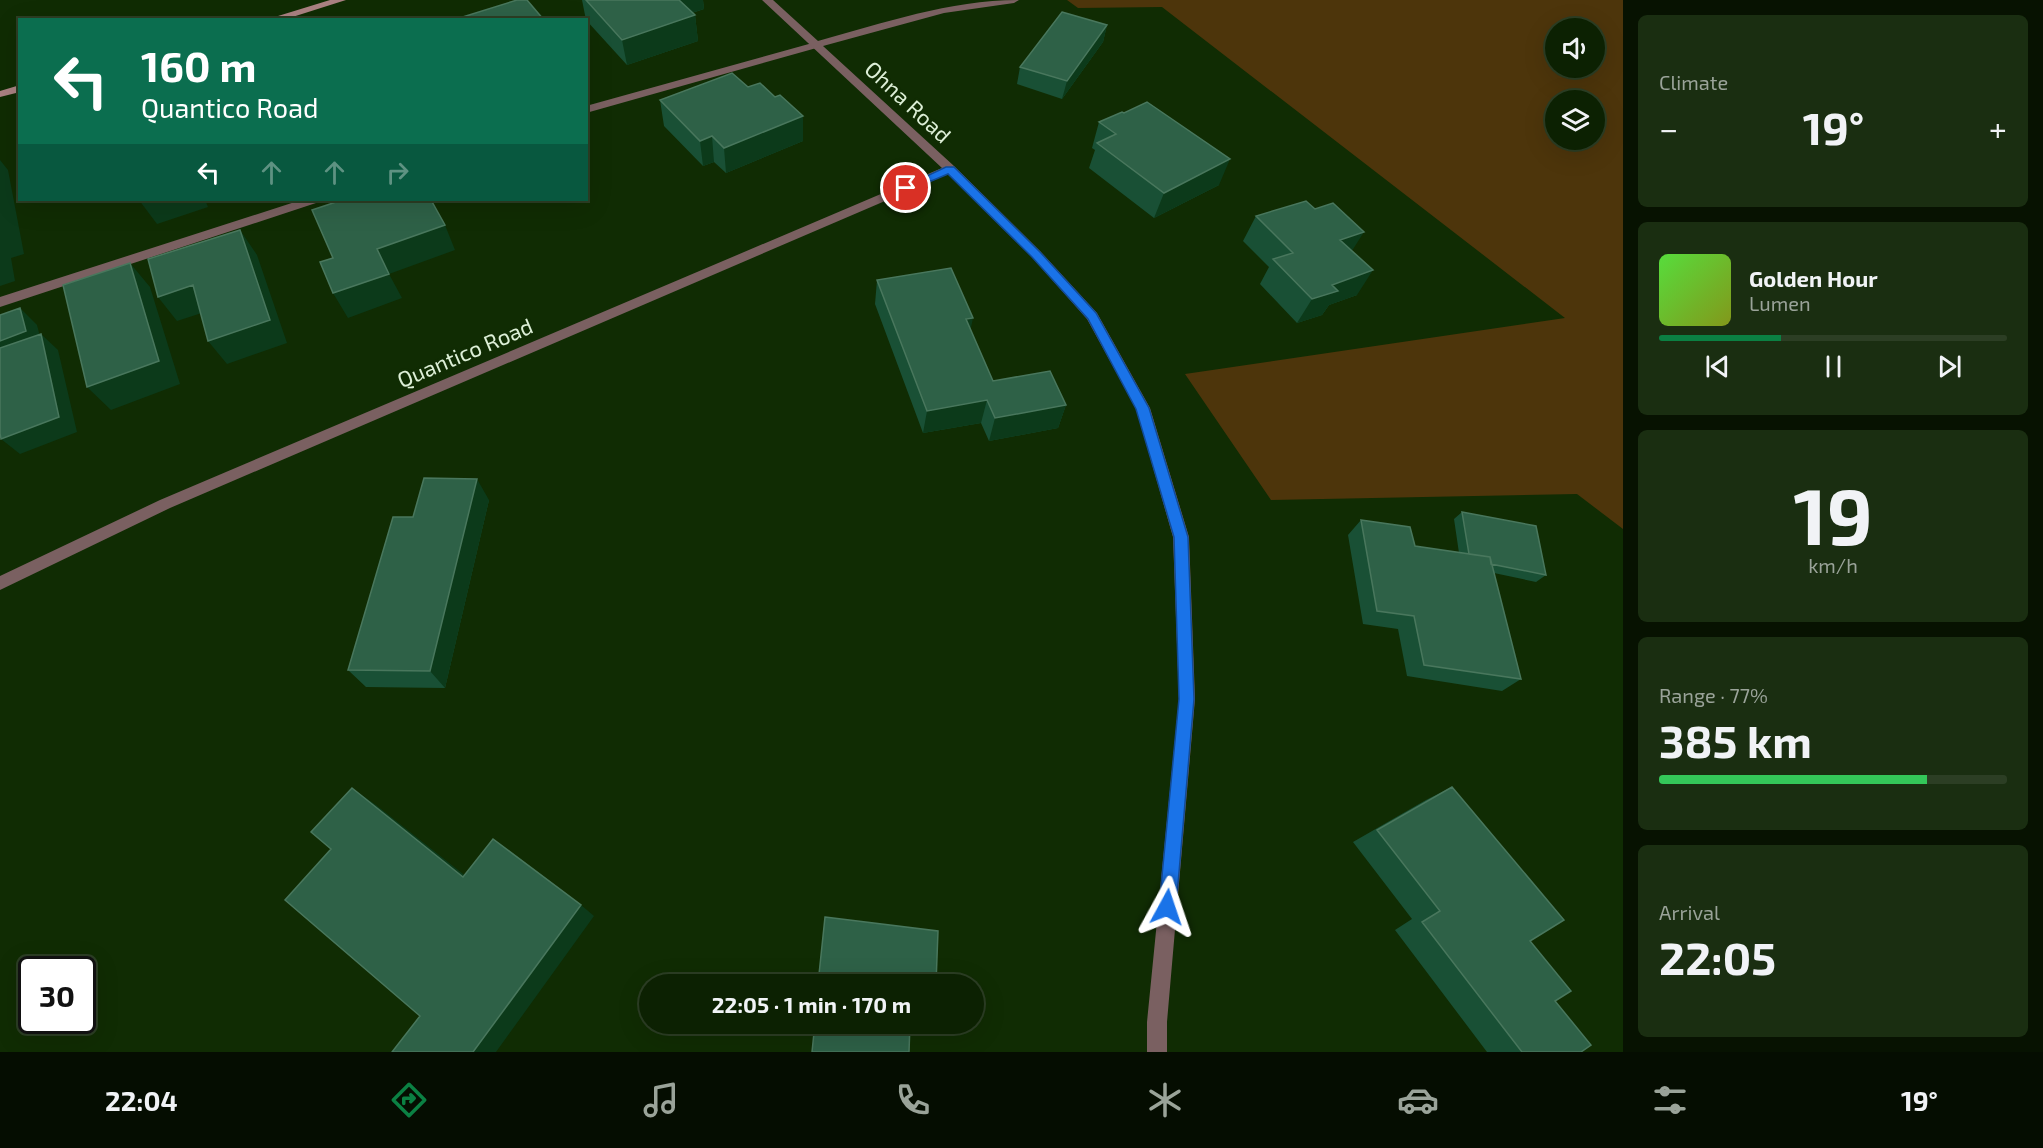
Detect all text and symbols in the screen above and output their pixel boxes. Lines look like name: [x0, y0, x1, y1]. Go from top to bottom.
map controls: [1545, 18, 1605, 150]
button: sound: [1545, 18, 1605, 78]
text: 160 m: [141, 40, 257, 90]
icon: left: [42, 42, 120, 120]
street label: Ohna Road: [860, 55, 957, 148]
text: Climate: [1659, 70, 1728, 94]
button: layers: [1545, 90, 1605, 150]
text: Quantico Road: [141, 91, 318, 123]
text: 19°: [1803, 100, 1864, 154]
text: −: [1659, 108, 1678, 148]
text: +: [1989, 108, 2007, 148]
icon: left: [192, 156, 225, 189]
icon: ahead: [255, 156, 288, 189]
icon: ahead: [318, 156, 351, 189]
icon: right: [381, 156, 414, 189]
pin: [880, 162, 931, 213]
icon: arrive: [889, 171, 922, 204]
text: Golden Hour: [1749, 265, 1878, 291]
text: Lumen: [1749, 291, 1811, 315]
street label: Quantico Road: [393, 312, 537, 393]
icon: previous: [1701, 350, 1734, 383]
icon: pause: [1817, 350, 1850, 383]
icon: next: [1933, 350, 1966, 383]
text: 19: [1793, 467, 1873, 561]
text: km/h: [1808, 553, 1858, 577]
text: Range · 77%: [1659, 683, 1768, 707]
text: 385 km: [1659, 713, 1812, 767]
position arrow: [1135, 875, 1199, 939]
text: Arrival: [1659, 900, 1720, 924]
text: 22:05: [1659, 930, 1776, 984]
speed limit sign: 30: [18, 956, 96, 1034]
text: 22:05 · 1 min · 170 m: [712, 991, 911, 1017]
icon: directions: [388, 1079, 430, 1121]
icon: music: [640, 1079, 682, 1121]
icon: phone: [892, 1079, 934, 1121]
icon: climate: [1144, 1079, 1186, 1121]
icon: car: [1397, 1079, 1439, 1121]
icon: filters: [1649, 1079, 1691, 1121]
text: 22:04: [105, 1084, 178, 1116]
text: 19°: [1901, 1084, 1938, 1116]

